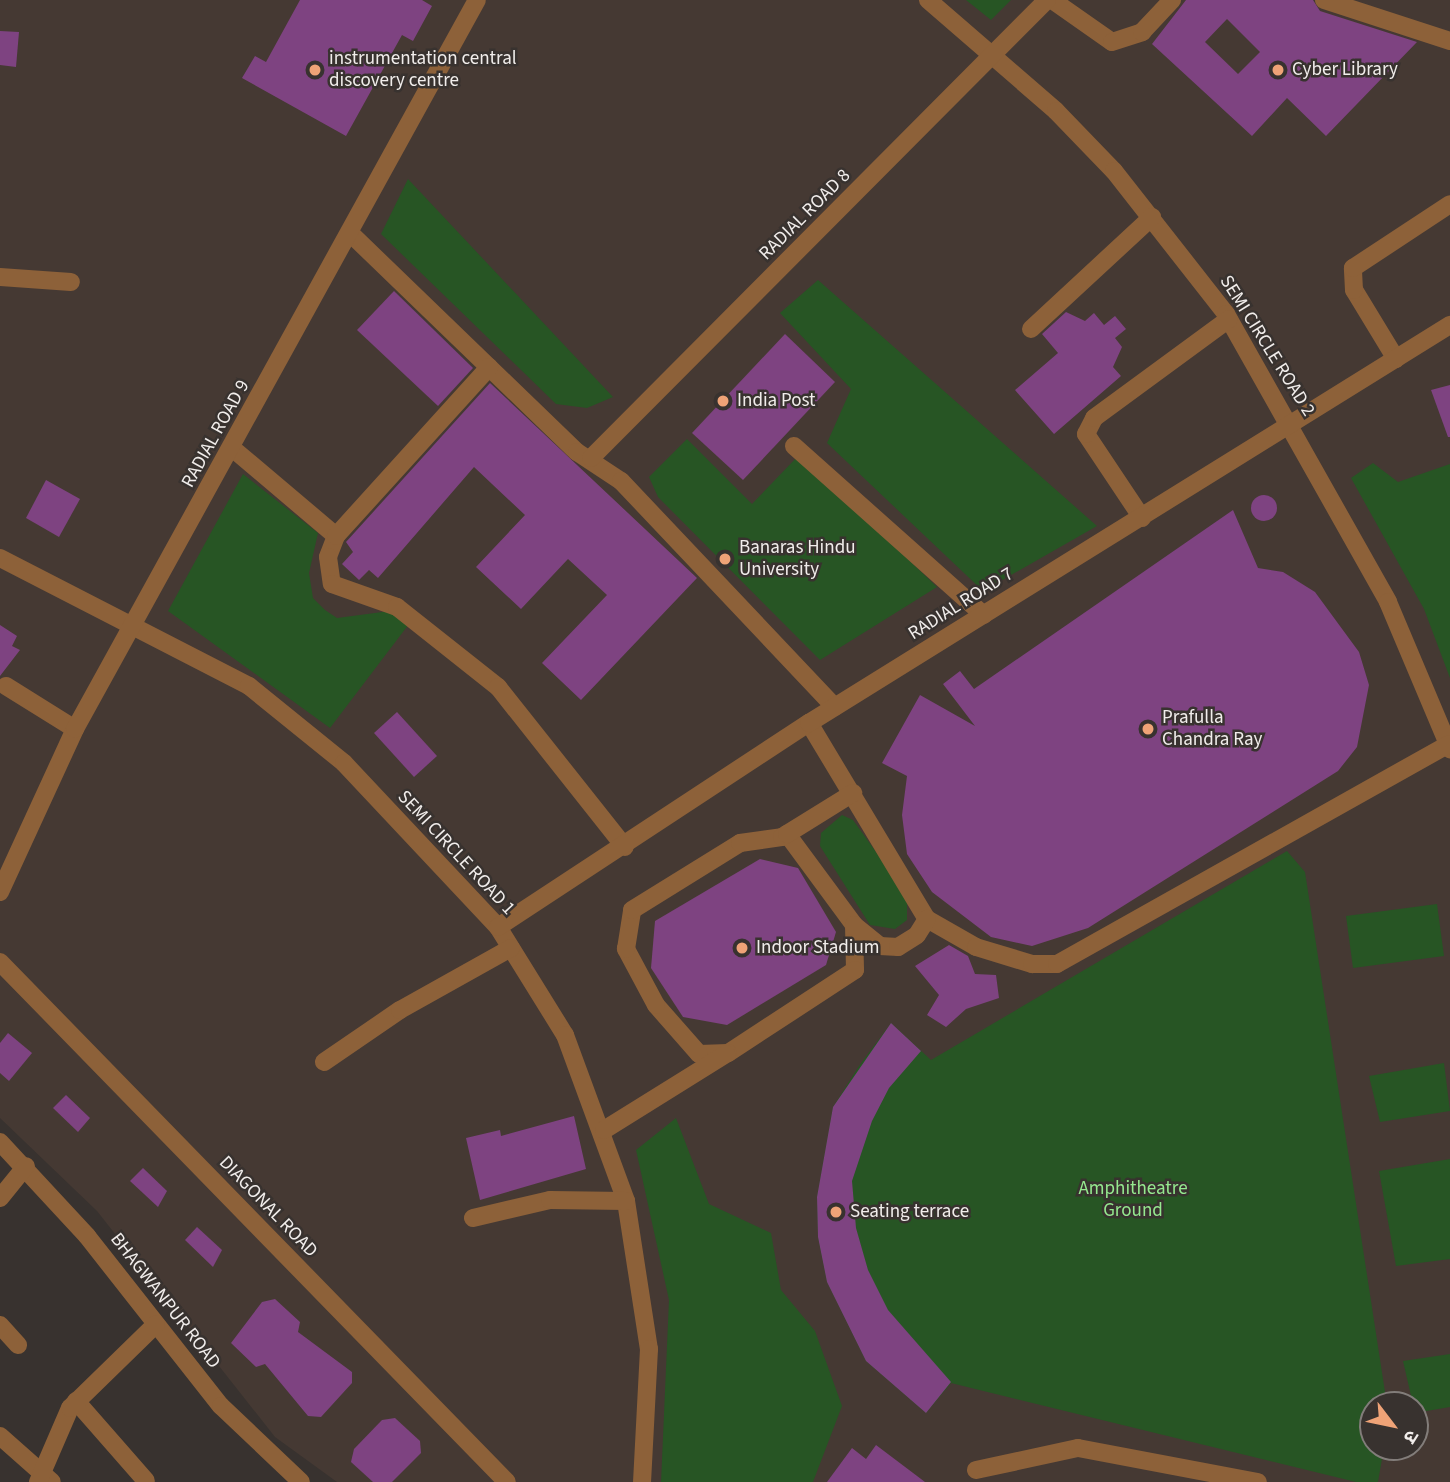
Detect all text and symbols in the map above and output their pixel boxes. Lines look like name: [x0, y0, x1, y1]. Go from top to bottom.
place label: instrumentation central discovery centre: [329, 48, 517, 92]
place label: Cyber Library: [1292, 59, 1398, 81]
marker: instrumentation central discovery centre: [307, 62, 323, 78]
marker: Cyber Library: [1270, 62, 1286, 78]
street label: RADIAL ROAD 8: [755, 165, 855, 265]
street label: SEMI CIRCLE ROAD 2: [1214, 271, 1320, 421]
street label: RADIAL ROAD 9: [177, 376, 255, 492]
place label: India Post: [737, 390, 816, 412]
marker: India Post: [715, 393, 731, 409]
place label: Banaras Hindu University: [739, 537, 856, 581]
marker: Banaras Hindu University: [717, 551, 733, 567]
street label: RADIAL ROAD 7: [904, 563, 1018, 645]
place label: Prafulla Chandra Ray: [1162, 707, 1262, 751]
marker: Prafulla Chandra Ray: [1140, 721, 1156, 737]
street label: SEMI CIRCLE ROAD 1: [392, 786, 520, 920]
place label: Indoor Stadium: [756, 937, 880, 959]
marker: Indoor Stadium: [734, 940, 750, 956]
street label: DIAGONAL ROAD: [214, 1152, 322, 1262]
park label: Amphitheatre Ground: [1078, 1178, 1188, 1222]
place label: Seating terrace: [850, 1201, 969, 1223]
marker: Seating terrace: [828, 1204, 844, 1220]
street label: BHAGWANPUR ROAD: [105, 1229, 225, 1373]
north arrow: [1359, 1391, 1429, 1461]
text: उ: [1396, 1424, 1425, 1448]

